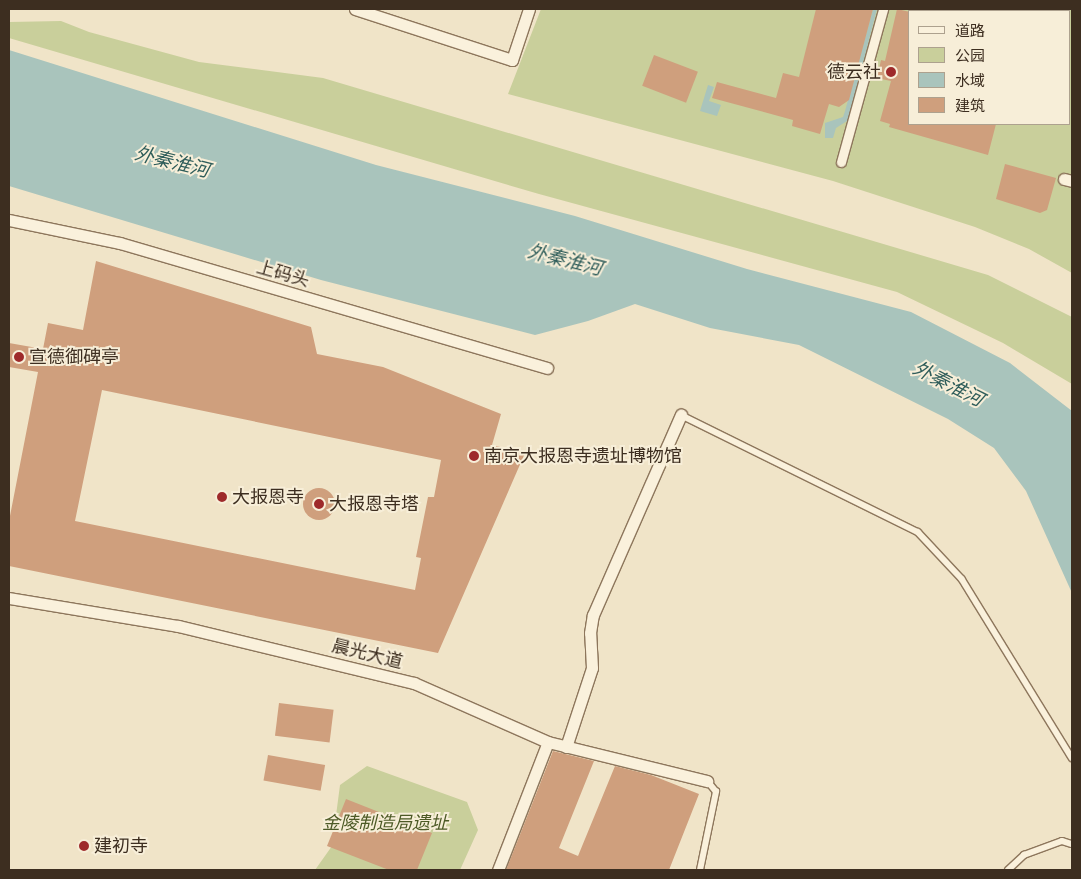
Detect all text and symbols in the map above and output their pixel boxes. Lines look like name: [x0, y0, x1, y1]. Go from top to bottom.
legend: [908, 10, 1071, 125]
text: 道路: [955, 22, 985, 40]
text: 公园: [955, 47, 985, 65]
place label: 德云社: [827, 61, 881, 83]
marker: 德云社: [885, 66, 897, 78]
text: 水域: [955, 72, 985, 90]
text: 建筑: [955, 97, 985, 115]
water label: 外秦淮河: [132, 142, 212, 182]
water label: 外秦淮河: [525, 240, 605, 280]
street label: 上码头: [254, 256, 312, 292]
place label: 宣德御碑亭: [29, 346, 119, 368]
marker: 宣德御碑亭: [13, 351, 25, 363]
water label: 外秦淮河: [909, 357, 987, 411]
place label: 南京大报恩寺遗址博物馆: [484, 445, 682, 467]
marker: 南京大报恩寺遗址博物馆: [468, 450, 480, 462]
place label: 大报恩寺: [232, 486, 304, 508]
marker: 大报恩寺: [216, 491, 228, 503]
place label: 大报恩寺塔: [329, 493, 419, 515]
marker: 大报恩寺塔: [313, 498, 325, 510]
street label: 晨光大道: [329, 635, 405, 673]
park label: 金陵制造局遗址: [322, 812, 448, 834]
place label: 建初寺: [94, 835, 148, 857]
marker: 建初寺: [78, 840, 90, 852]

